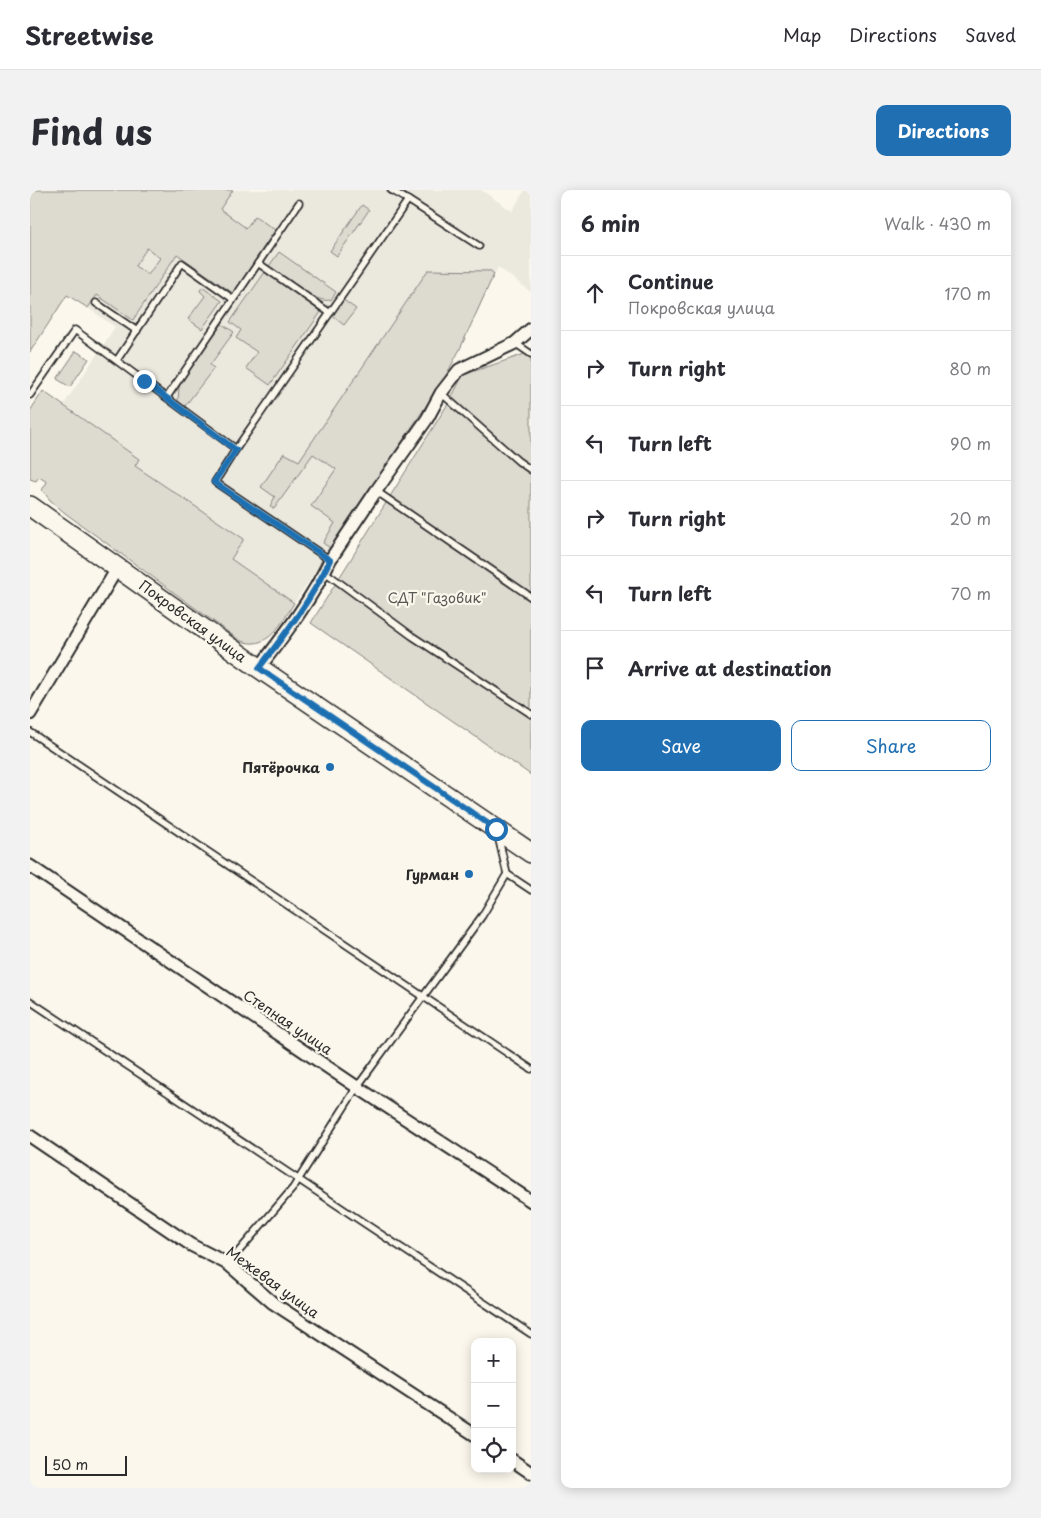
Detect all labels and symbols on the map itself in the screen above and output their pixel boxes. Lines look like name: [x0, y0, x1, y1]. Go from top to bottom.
route end: [133, 370, 156, 393]
street label: Покровская улица: [135, 575, 251, 667]
park label: СДТ "Газовик": [387, 587, 487, 608]
place label: Пятёрочка: [242, 757, 320, 778]
marker: Пятёрочка: [324, 761, 336, 773]
route start: [485, 818, 508, 841]
place label: Гурман: [406, 864, 459, 885]
marker: Гурман: [463, 868, 475, 880]
street label: Степная улица: [239, 984, 337, 1060]
street label: Межевая улица: [222, 1241, 324, 1323]
scale bar: [45, 1453, 128, 1476]

